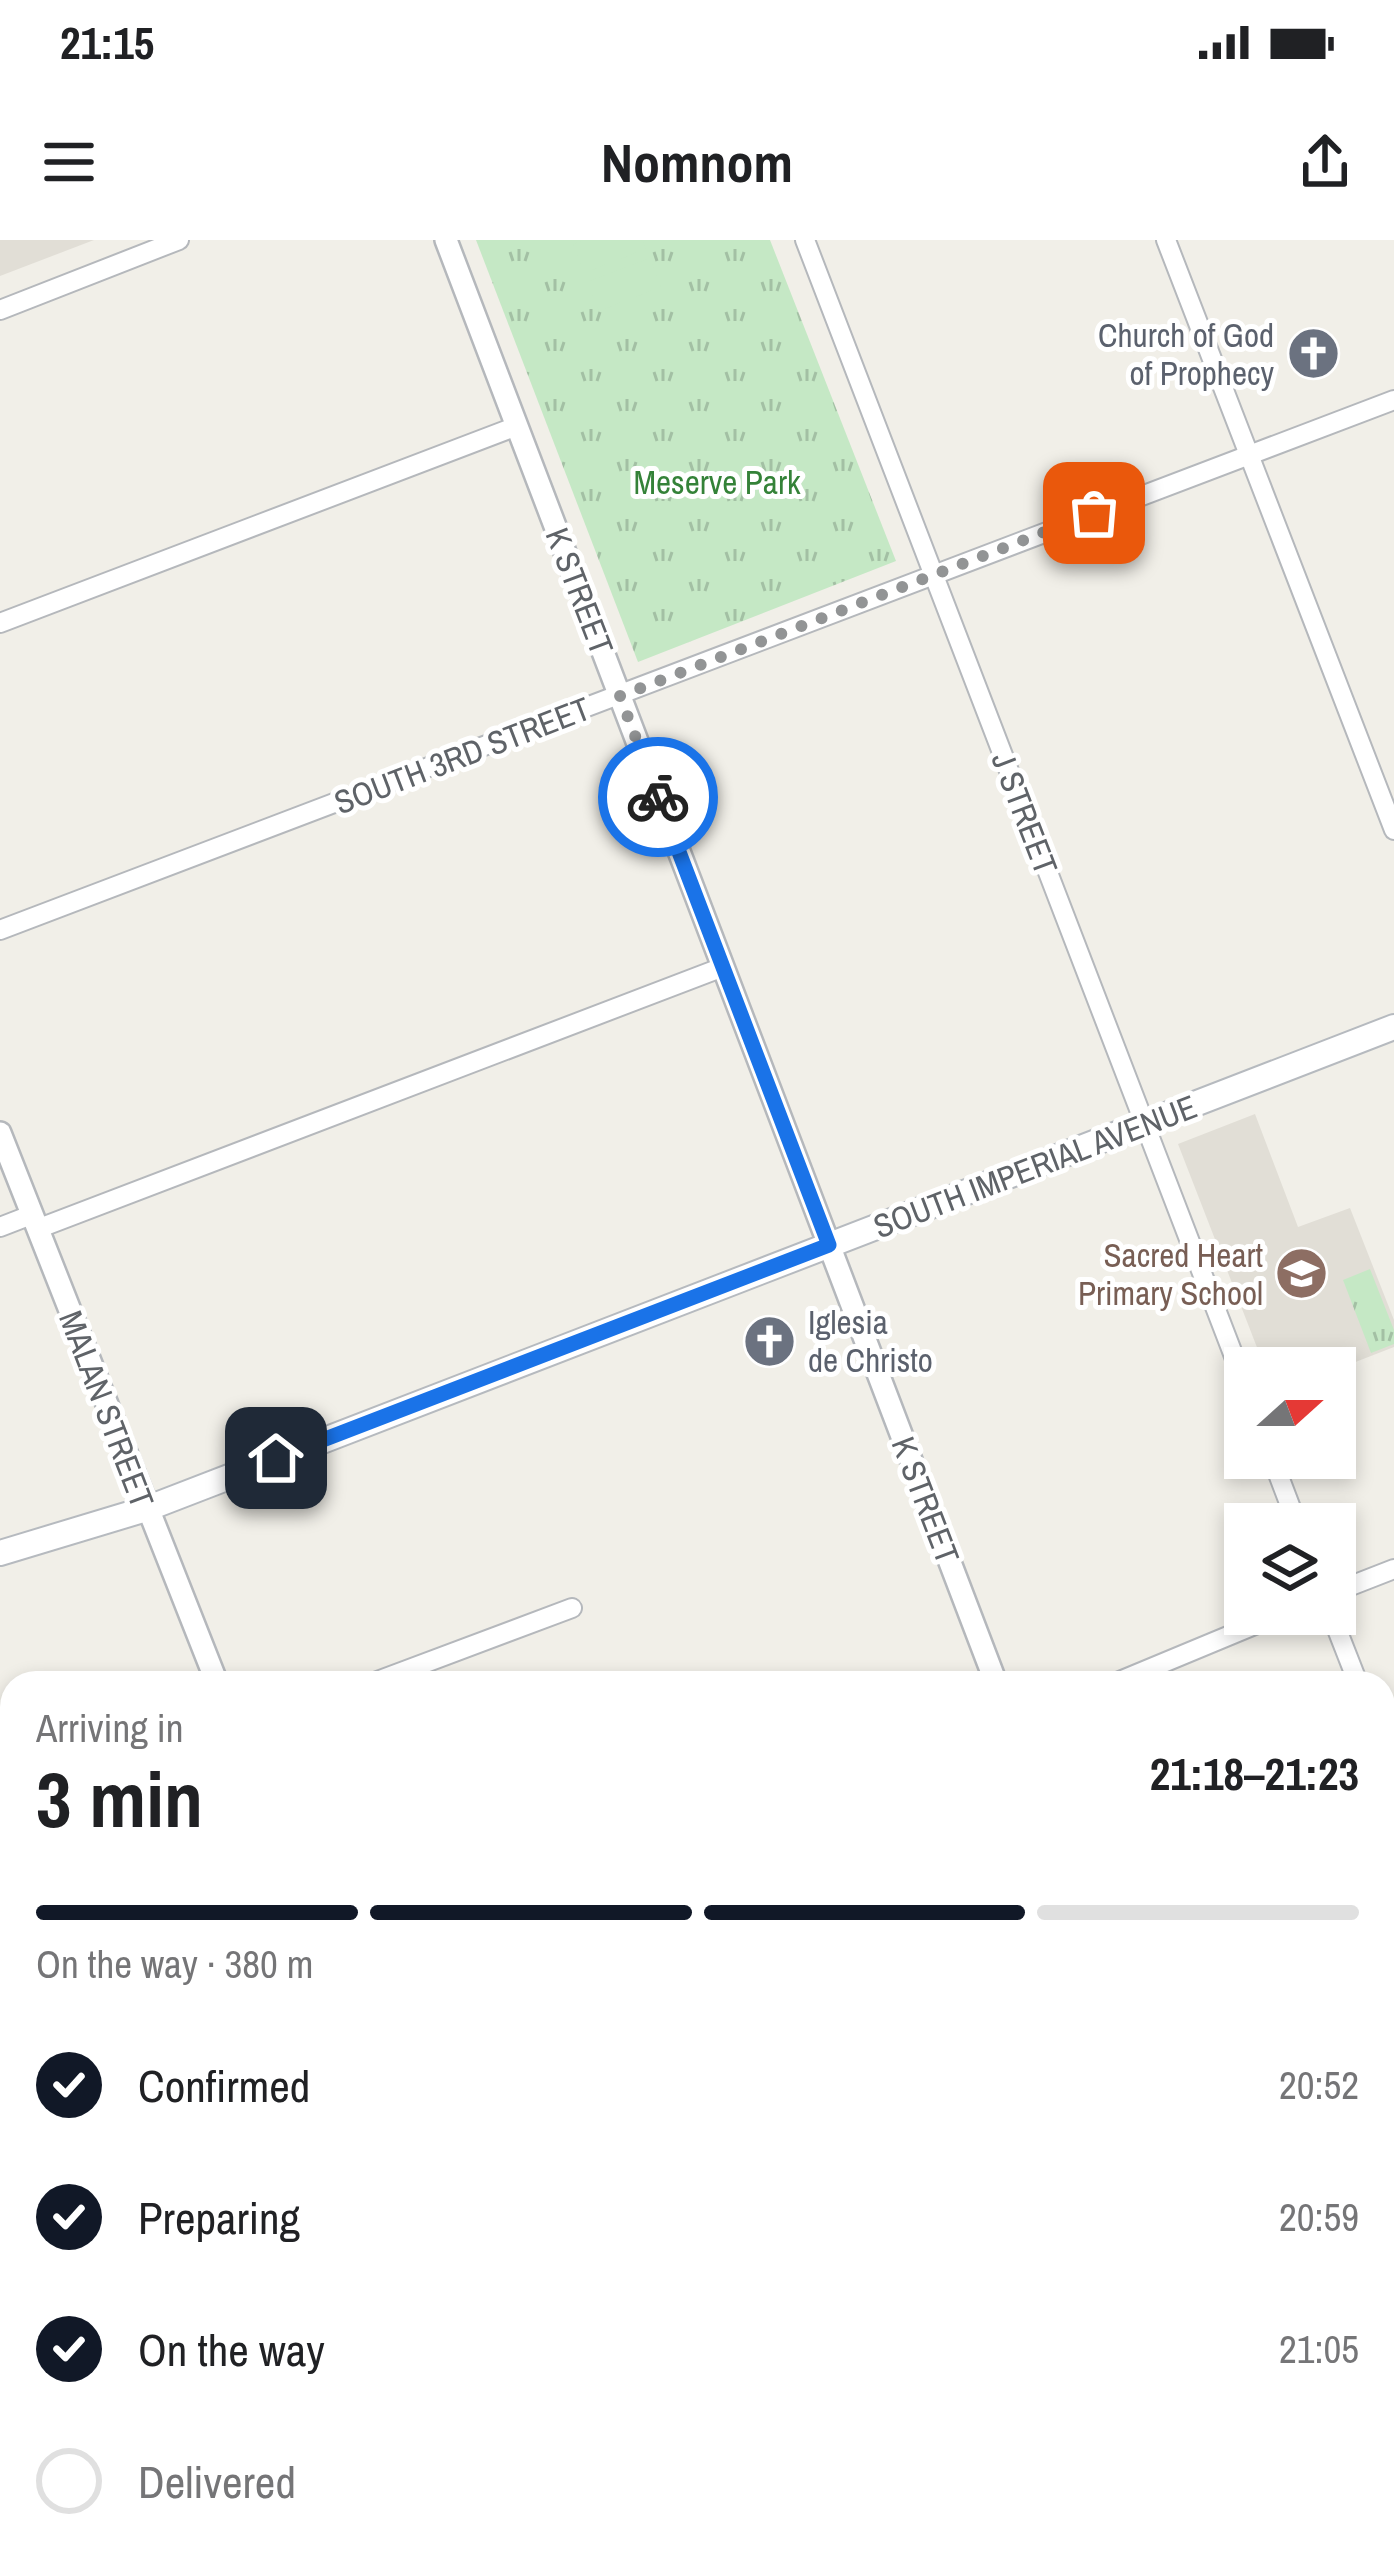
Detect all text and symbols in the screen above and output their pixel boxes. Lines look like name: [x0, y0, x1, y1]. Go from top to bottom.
text: 21:15: [60, 12, 154, 73]
text: Nomnom: [601, 126, 793, 199]
icon: menu: [36, 129, 102, 195]
icon: share: [1292, 129, 1358, 195]
place label: Church of God of Prophecy: [1098, 313, 1274, 395]
church icon: Church of God of Prophecy: [1285, 326, 1341, 382]
park label: Meserve Park: [634, 460, 801, 504]
pin: [1043, 462, 1145, 564]
icon: bag: [1061, 480, 1127, 546]
street label: K STREET: [536, 521, 624, 661]
street label: SOUTH 3RD STREET: [328, 686, 596, 824]
courier: [598, 737, 718, 857]
street label: J STREET: [982, 745, 1068, 881]
icon: bike: [625, 764, 691, 830]
street label: SOUTH IMPERIAL AVENUE: [867, 1084, 1203, 1248]
place label: Sacred Heart Primary School: [1078, 1233, 1263, 1315]
school or university icon: Sacred Heart Primary School: [1274, 1246, 1330, 1302]
place label: Iglesia de Christo: [808, 1300, 933, 1382]
street label: MALAN STREET: [49, 1304, 165, 1514]
church icon: Iglesia de Christo: [741, 1313, 797, 1369]
north arrow: [1224, 1347, 1356, 1479]
map controls: [1224, 1347, 1356, 1635]
pin: [225, 1407, 327, 1509]
icon: home: [243, 1425, 309, 1491]
street label: K STREET: [882, 1430, 970, 1570]
button: layers: [1224, 1503, 1356, 1635]
text: Arriving in: [36, 1702, 184, 1754]
text: 21:18–21:23: [1150, 1743, 1359, 1804]
text: 3 min: [36, 1746, 203, 1851]
text: On the way · 380 m: [36, 1938, 313, 1990]
icon: check: [36, 2052, 102, 2118]
text: Confirmed: [138, 2055, 310, 2116]
text: 20:52: [1279, 2059, 1359, 2111]
icon: check: [36, 2184, 102, 2250]
text: Preparing: [138, 2187, 300, 2248]
text: 20:59: [1279, 2191, 1359, 2243]
icon: check: [36, 2316, 102, 2382]
text: On the way: [138, 2319, 325, 2380]
text: 21:05: [1279, 2323, 1359, 2375]
text: Delivered: [138, 2451, 296, 2512]

